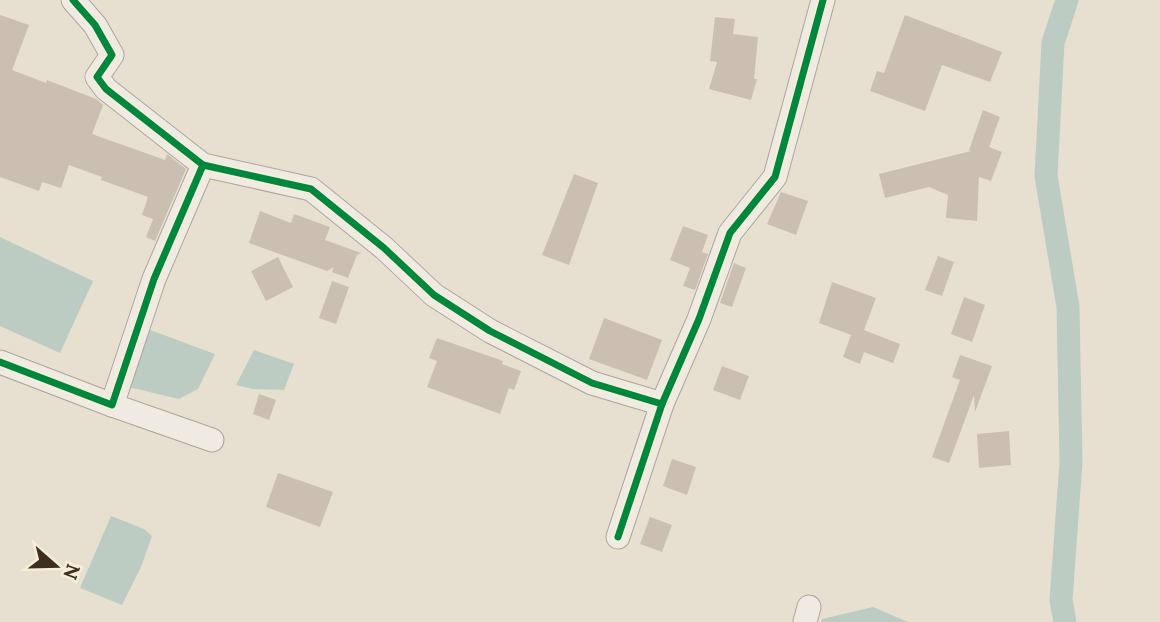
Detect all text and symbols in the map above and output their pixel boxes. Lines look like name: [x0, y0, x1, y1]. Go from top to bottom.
north arrow: [21, 531, 91, 601]
text: N: [58, 561, 86, 583]

